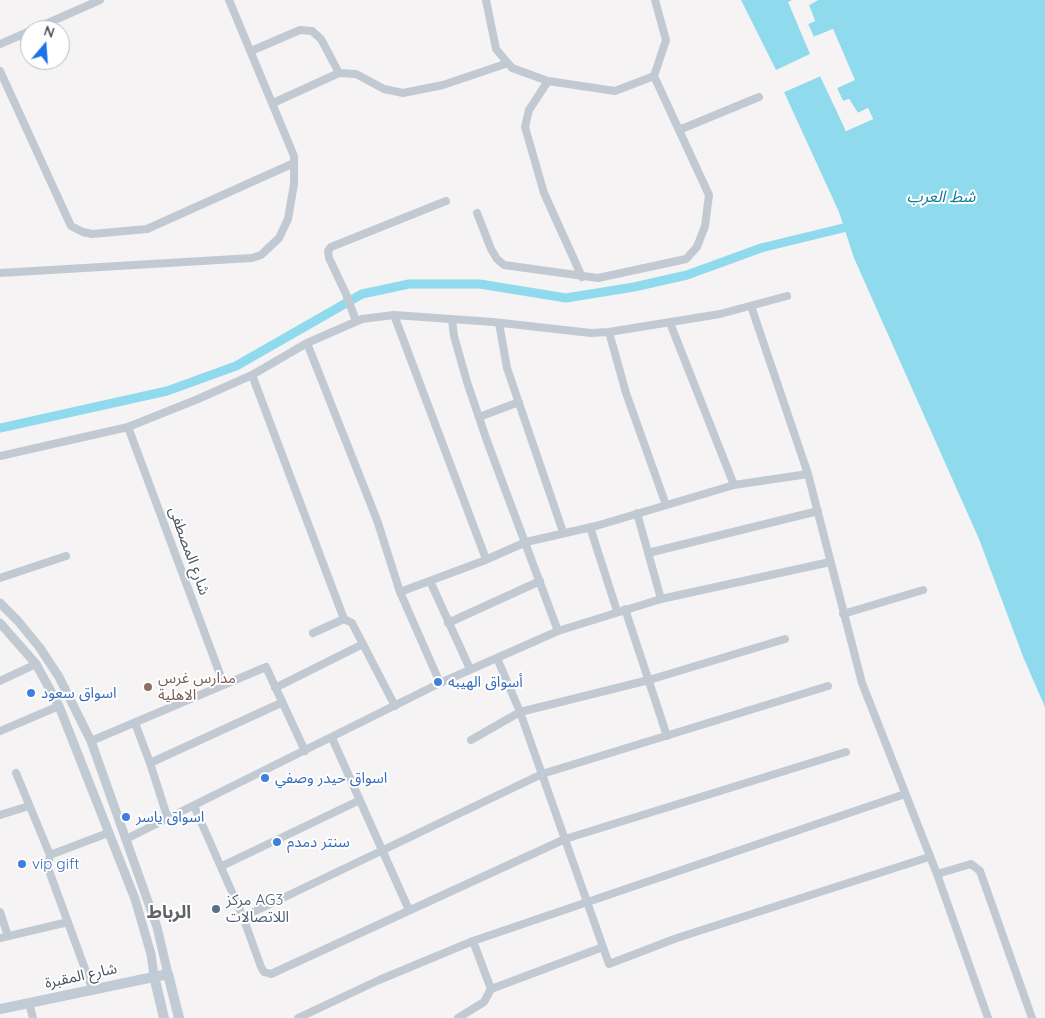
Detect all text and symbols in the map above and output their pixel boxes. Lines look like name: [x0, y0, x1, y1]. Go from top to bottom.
north arrow: [20, 20, 70, 70]
text: N: [42, 22, 57, 42]
water label: شط العرب: [907, 187, 975, 207]
street label: شارع المصطفى: [165, 504, 213, 598]
place label: مدارس غرس الاهلية: [158, 669, 236, 704]
place label: أسواق الهيبه: [448, 673, 523, 691]
marker: أسواق الهيبه: [432, 676, 444, 688]
marker: مدارس غرس الاهلية: [142, 681, 154, 693]
place label: اسواق سعود: [41, 684, 116, 702]
marker: اسواق سعود: [25, 687, 37, 699]
place label: اسواق حيدر وصفي: [275, 769, 387, 787]
marker: اسواق حيدر وصفي: [259, 772, 271, 784]
place label: اسواق ياسر: [136, 808, 204, 826]
marker: اسواق ياسر: [120, 811, 132, 823]
place label: سنتر دمدم: [287, 833, 350, 851]
marker: سنتر دمدم: [271, 836, 283, 848]
place label: vip gift: [32, 855, 79, 873]
marker: vip gift: [16, 858, 28, 870]
place label: مركز AG3 اللاتصالات: [226, 891, 289, 926]
district label: الرباط: [147, 902, 191, 924]
marker: مركز AG3 اللاتصالات: [210, 903, 222, 915]
street label: شارع المقبرة: [43, 960, 119, 992]

